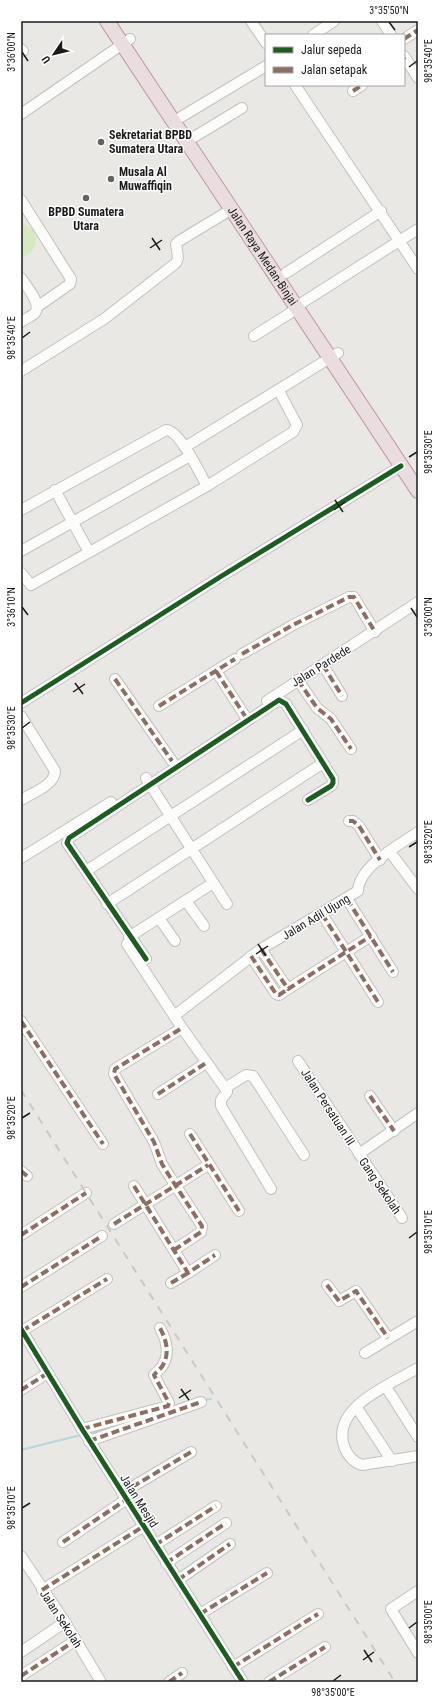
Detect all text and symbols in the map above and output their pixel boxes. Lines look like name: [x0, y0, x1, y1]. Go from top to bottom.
text: 3°35'50"N: [369, 5, 409, 16]
text: 3°36'00"N: [6, 32, 17, 72]
north arrow: [34, 34, 74, 74]
legend: [265, 34, 405, 86]
text: 98°35'40"E: [423, 39, 434, 83]
text: Jalur sepeda: [301, 43, 362, 57]
text: U: [39, 53, 53, 66]
text: Jalan setapak: [301, 63, 368, 77]
place label: Sekretariat BPBD Sumatera Utara: [109, 128, 192, 156]
marker: Sekretariat BPBD Sumatera Utara: [96, 137, 106, 147]
place label: Musala Al Muwaffiqin: [119, 165, 172, 193]
marker: Musala Al Muwaffiqin: [106, 174, 116, 184]
marker: BPBD Sumatera Utara: [81, 193, 91, 203]
street label: Jalan Raya Medan-Binjai: [225, 204, 300, 308]
place label: BPBD Sumatera Utara: [48, 205, 124, 233]
text: 98°35'40"E: [6, 316, 17, 360]
text: 98°35'30"E: [423, 430, 434, 474]
text: 3°36'10"N: [6, 587, 17, 627]
text: 3°36'00"N: [423, 597, 434, 637]
street label: Jalan Pardede: [289, 642, 354, 690]
text: 98°35'30"E: [6, 706, 17, 750]
text: 98°35'20"E: [423, 820, 434, 864]
street label: Jalan Adil Ujung: [280, 891, 353, 943]
street label: Jalan Persatuan III: [298, 1066, 358, 1148]
text: 98°35'20"E: [6, 1096, 17, 1140]
street label: Gang Sekolah: [356, 1155, 404, 1217]
text: 98°35'10"E: [423, 1210, 434, 1254]
street label: Jalan Mesjid: [117, 1472, 161, 1530]
text: 98°35'10"E: [6, 1486, 17, 1530]
street label: Jalan Sekolah: [37, 1587, 85, 1651]
text: 98°35'00"E: [423, 1600, 434, 1644]
text: 98°35'00"E: [311, 1687, 355, 1698]

